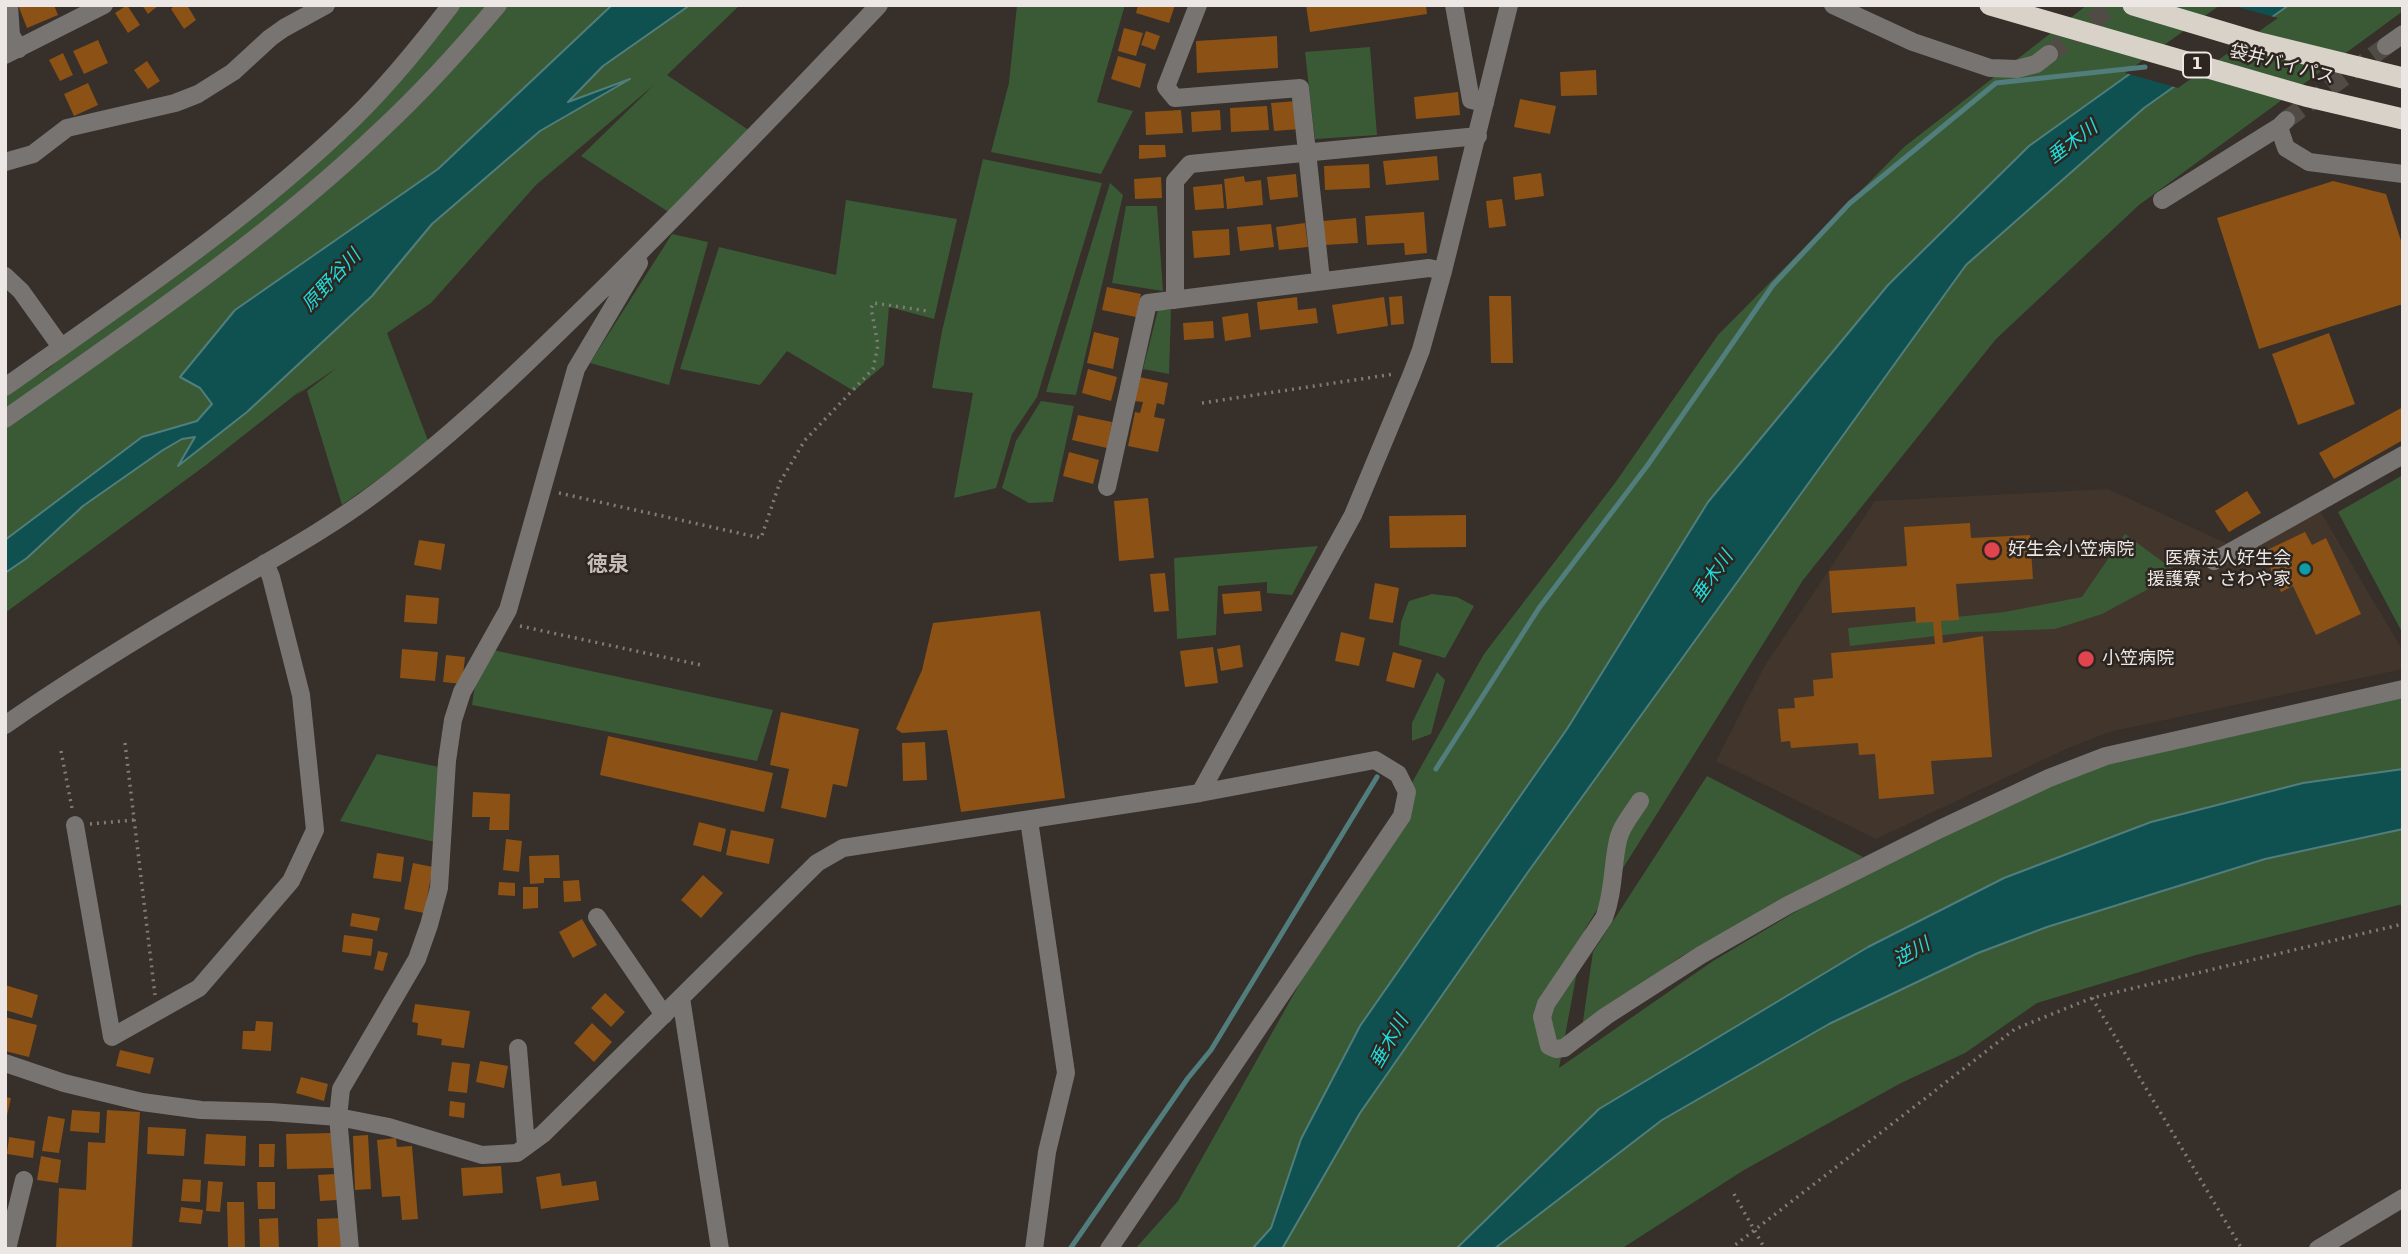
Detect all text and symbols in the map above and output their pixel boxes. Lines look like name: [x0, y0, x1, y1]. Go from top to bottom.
street label: 袋井バイパス: [2227, 41, 2337, 89]
road number: 1: [2183, 53, 2211, 78]
water label: 垂木川: [2043, 117, 2103, 169]
water label: 原野谷川: [298, 245, 366, 317]
place label: 好生会小笠病院: [2008, 539, 2134, 561]
marker: 好生会小笠病院: [1982, 540, 2002, 560]
water label: 垂木川: [1687, 547, 1739, 607]
place label: 医療法人好生会 援護寮・さわや家: [2147, 548, 2291, 590]
district label: 徳泉: [587, 553, 629, 579]
marker: 医療法人好生会 援護寮・さわや家: [2297, 561, 2313, 577]
place label: 小笠病院: [2102, 648, 2174, 670]
marker: 小笠病院: [2076, 649, 2096, 669]
water label: 逆川: [1890, 934, 1934, 972]
water label: 垂木川: [1366, 1012, 1414, 1072]

